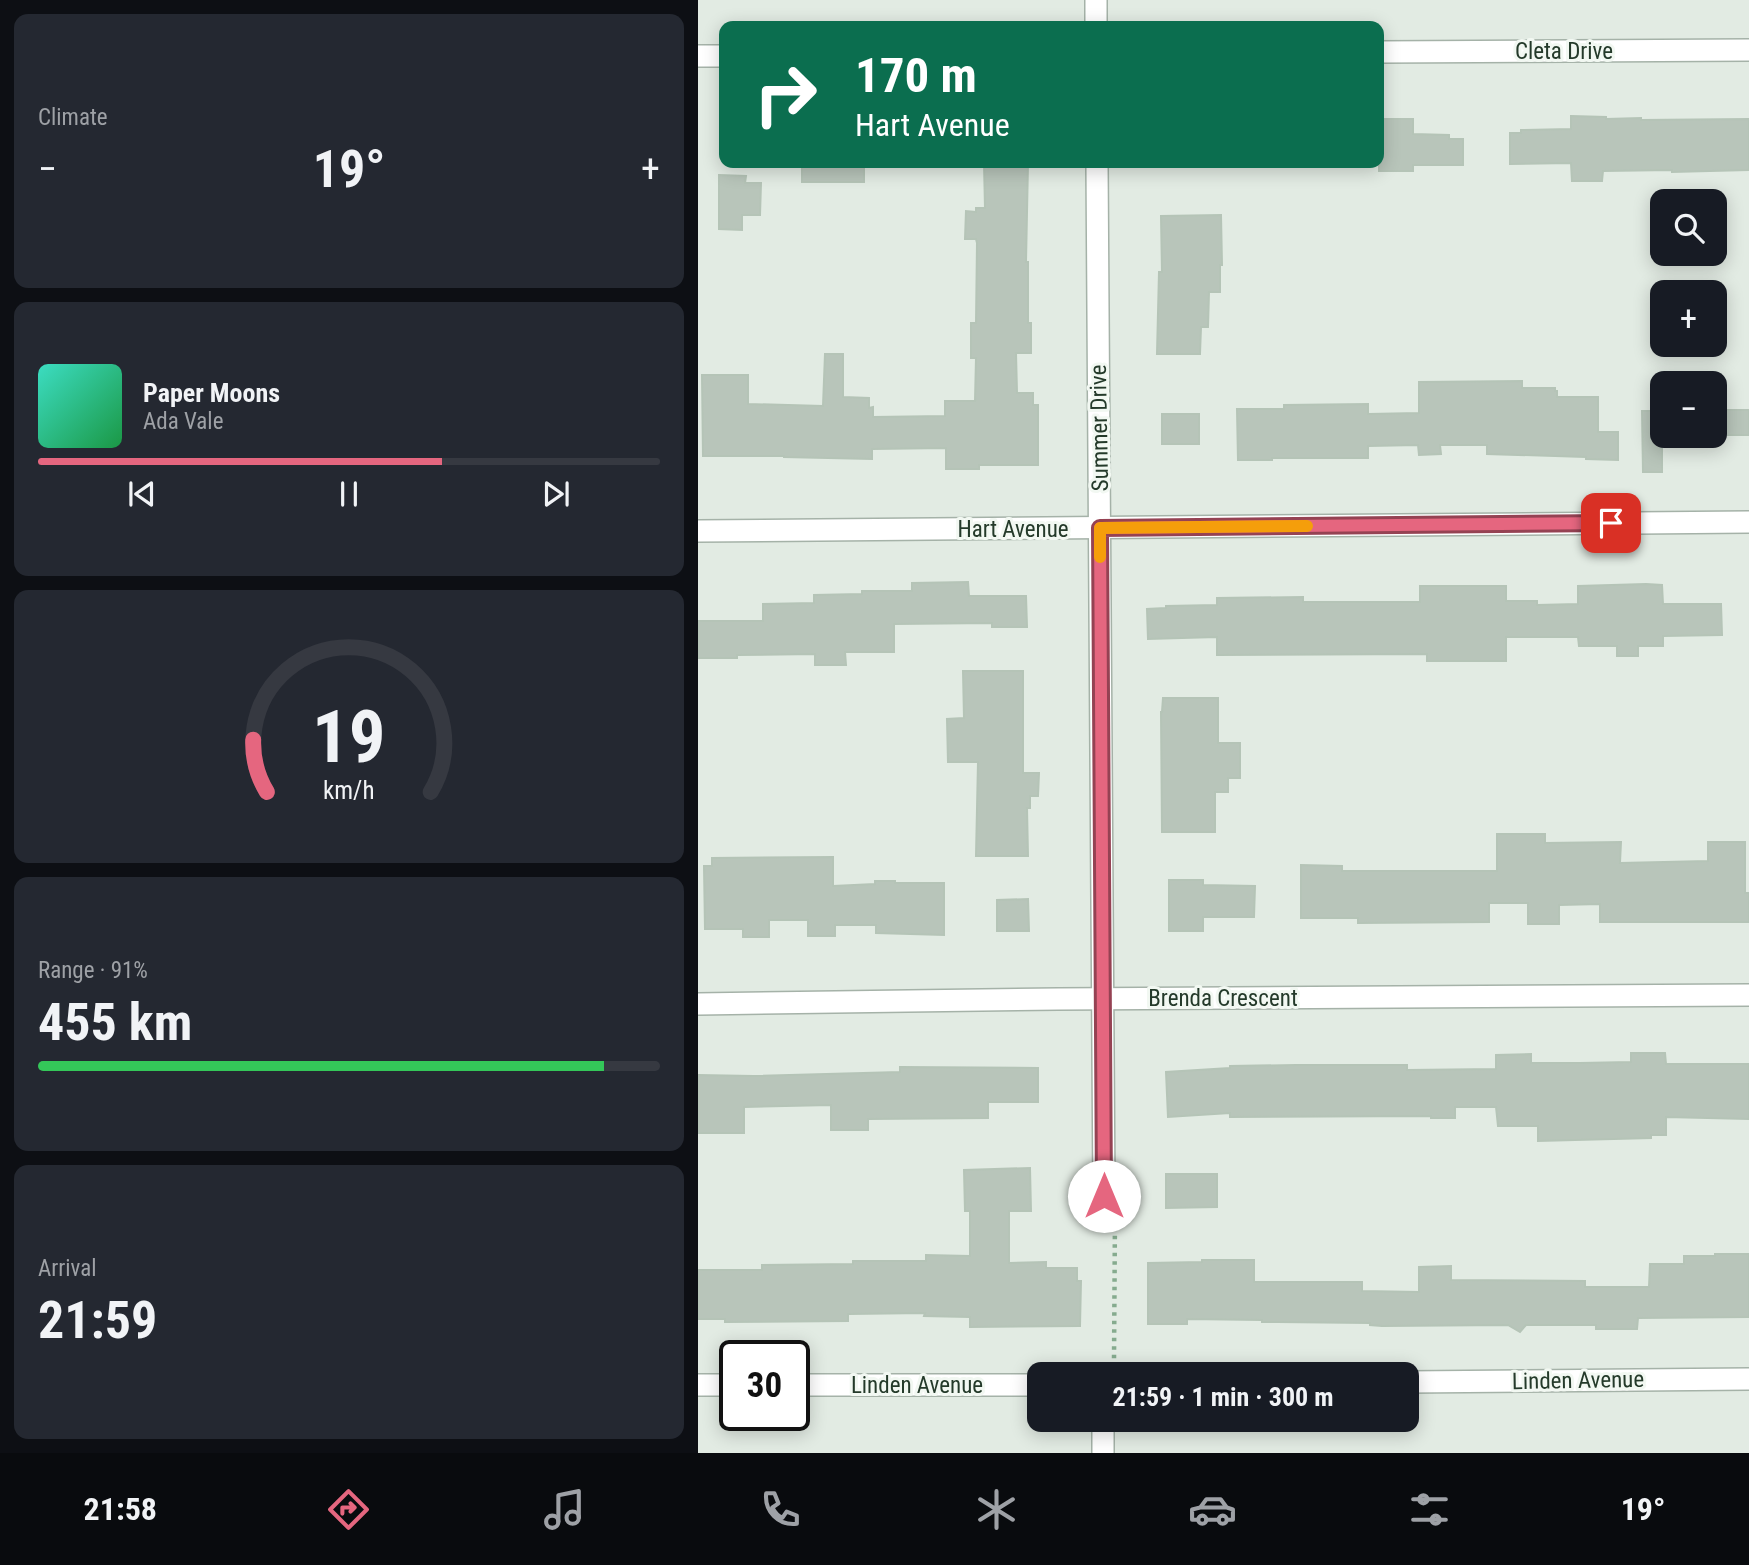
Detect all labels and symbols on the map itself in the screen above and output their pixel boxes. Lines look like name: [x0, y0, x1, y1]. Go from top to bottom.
street label: Cleta Drive: [1515, 38, 1613, 65]
street label: Summer Drive: [1085, 364, 1114, 492]
pin: [1581, 493, 1641, 553]
street label: Hart Avenue: [957, 516, 1069, 543]
street label: Brenda Crescent: [1148, 985, 1298, 1012]
position arrow: [1067, 1159, 1141, 1233]
speed limit sign: 30: [719, 1340, 810, 1431]
street label: Linden Avenue: [1512, 1366, 1644, 1395]
street label: Linden Avenue: [851, 1372, 983, 1399]

